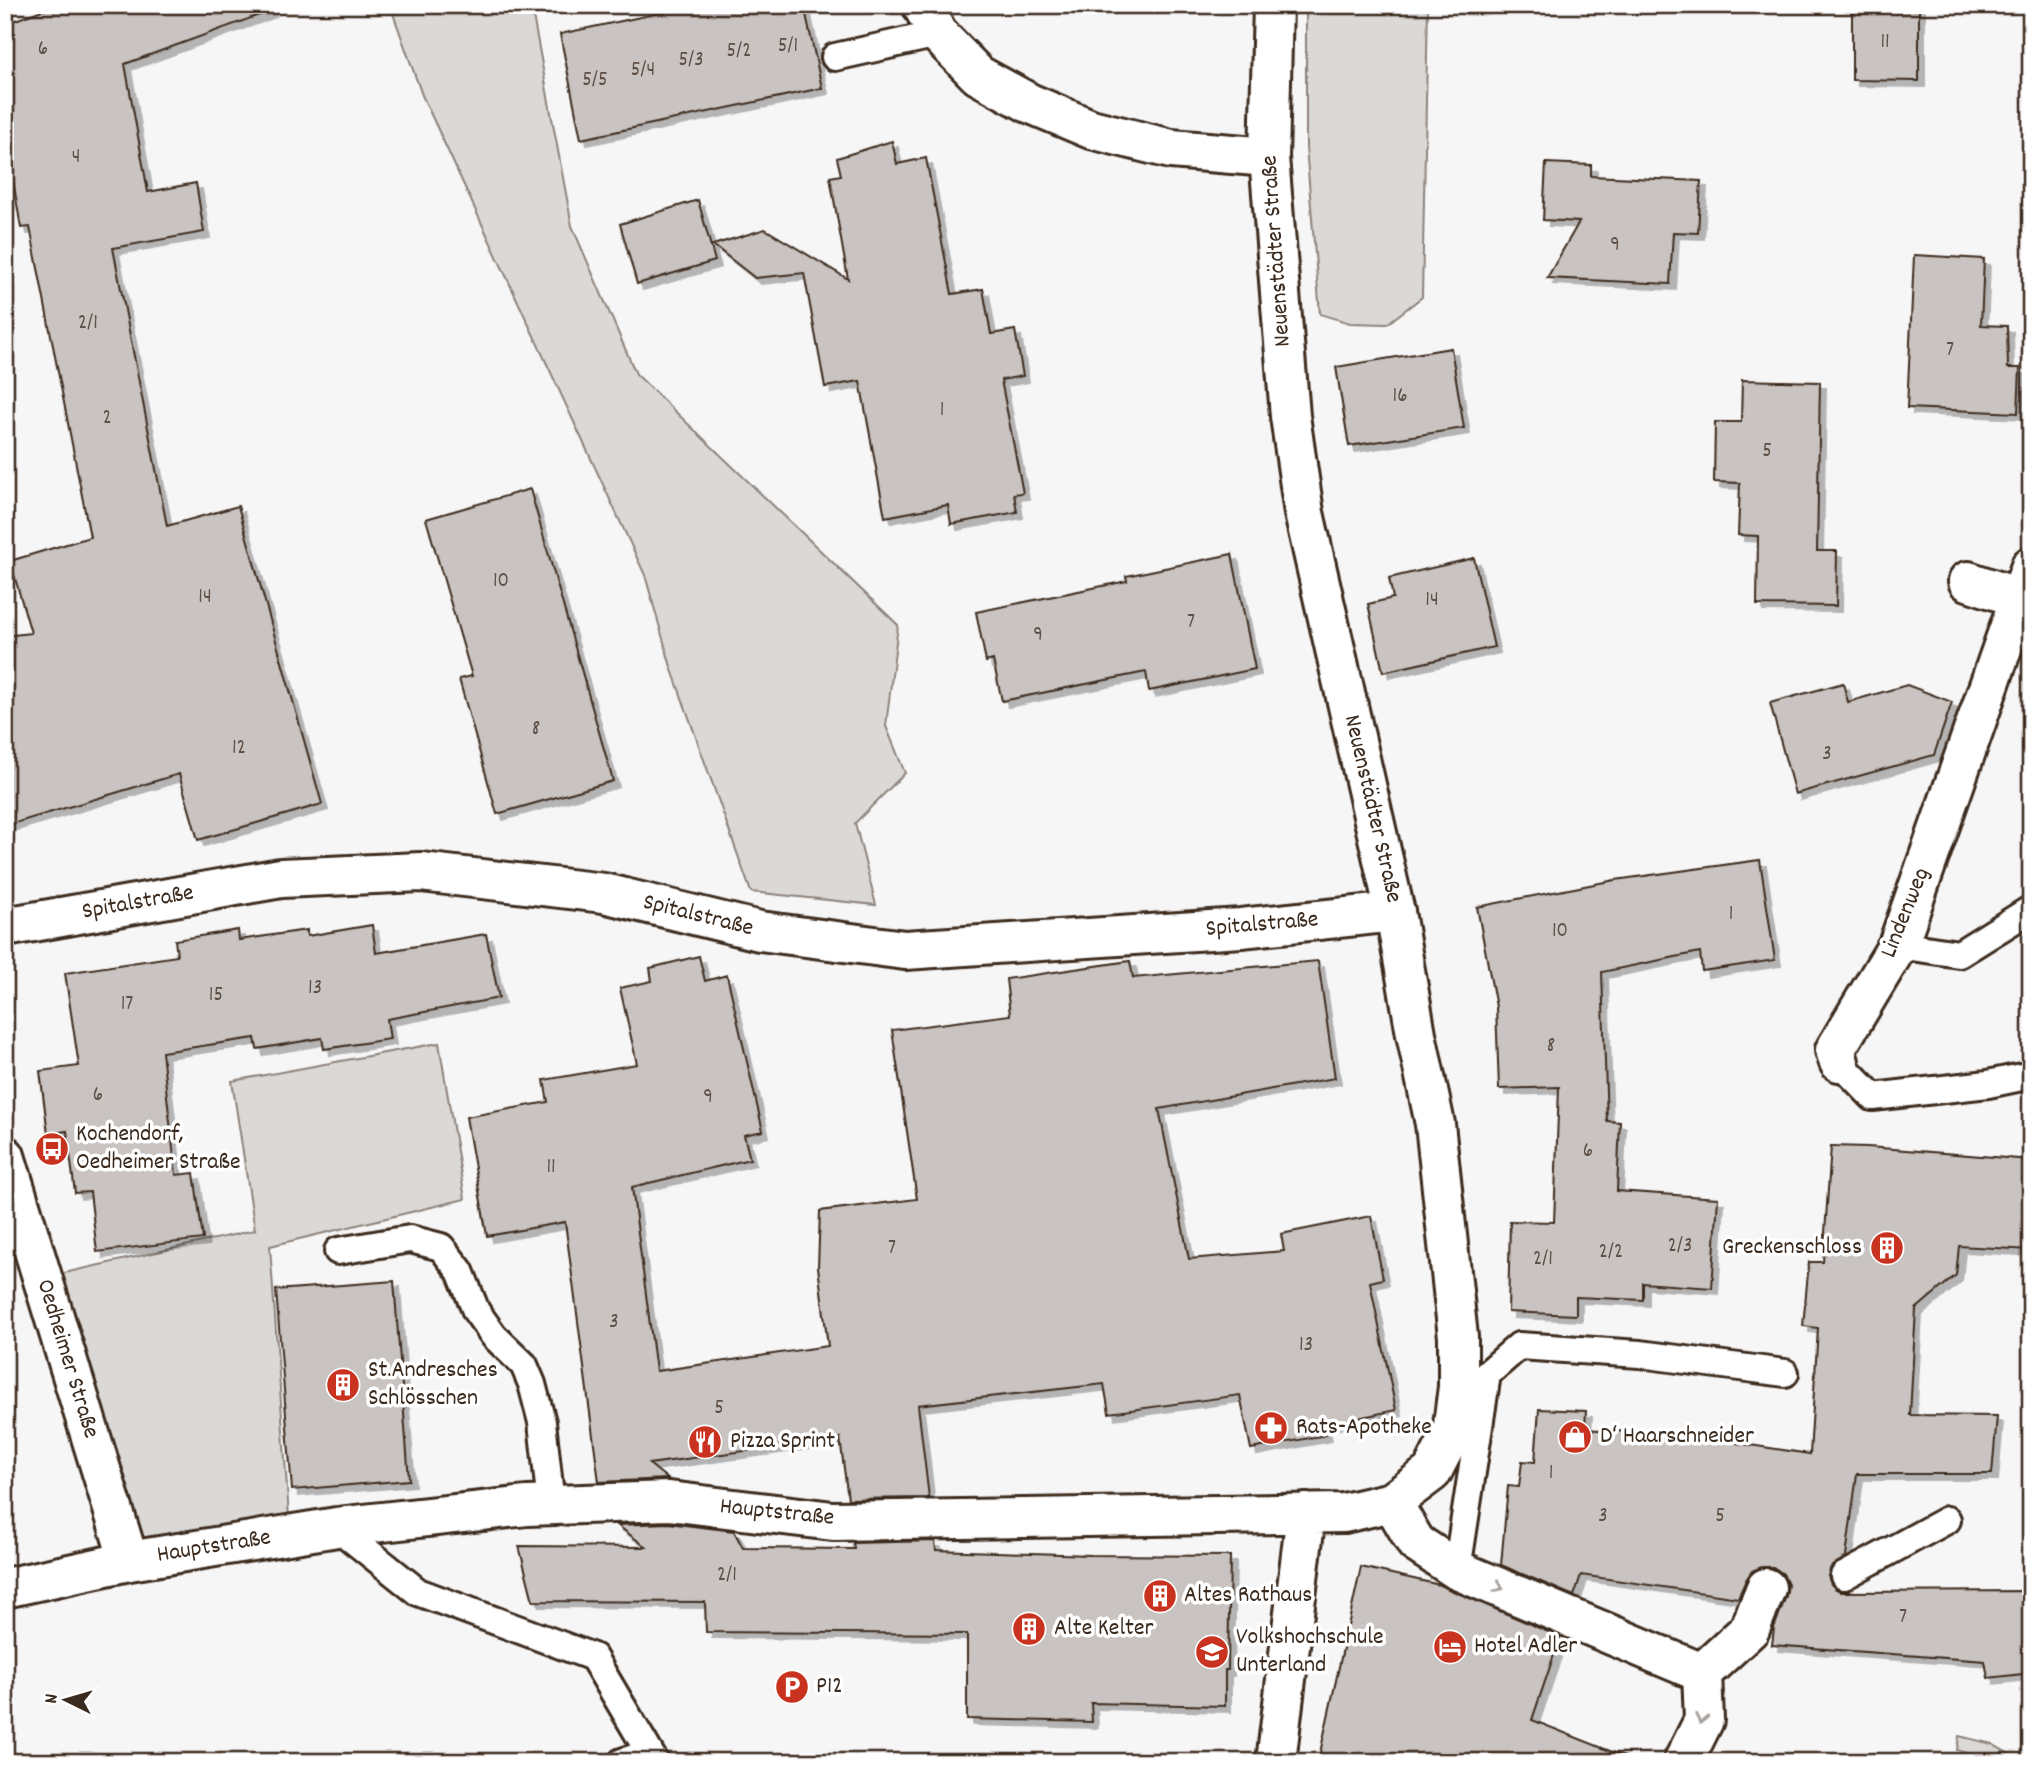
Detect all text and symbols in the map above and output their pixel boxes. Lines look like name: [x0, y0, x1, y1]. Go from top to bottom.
house number: 11: [1880, 28, 1890, 58]
house number: 5/1: [778, 32, 798, 62]
house number: 6: [38, 35, 48, 65]
house number: 5/2: [727, 37, 751, 67]
house number: 5/3: [678, 46, 704, 76]
house number: 5/4: [631, 56, 655, 86]
house number: 5/5: [582, 66, 608, 96]
house number: 4: [72, 143, 80, 173]
street label: Neuenstädter Straße: [1253, 154, 1301, 348]
house number: 9: [1610, 231, 1620, 261]
house number: 2/1: [78, 309, 98, 339]
house number: 7: [1946, 336, 1954, 366]
house number: 16: [1393, 382, 1407, 412]
house number: 1: [940, 396, 944, 426]
house number: 2: [102, 404, 112, 434]
house number: 5: [1762, 437, 1772, 467]
house number: 10: [493, 567, 509, 597]
house number: 14: [198, 583, 212, 613]
house number: 14: [1425, 586, 1439, 616]
house number: 7: [1187, 608, 1195, 638]
house number: 9: [1033, 621, 1043, 651]
street label: Neuenstädter Straße: [1334, 712, 1410, 906]
house number: 8: [532, 715, 540, 745]
house number: 12: [232, 734, 246, 764]
house number: 3: [1822, 740, 1832, 770]
street label: Lindenweg: [1872, 863, 1940, 963]
street label: Spitalstraße: [79, 876, 197, 930]
street label: Spitalstraße: [639, 886, 757, 946]
house number: 1: [1729, 900, 1733, 930]
street label: Spitalstraße: [1204, 903, 1320, 947]
house number: 10: [1552, 917, 1568, 947]
house number: 13: [308, 974, 322, 1004]
house number: 15: [209, 981, 223, 1011]
house number: 17: [121, 990, 133, 1020]
house number: 8: [1547, 1032, 1555, 1062]
house number: 6: [93, 1081, 103, 1111]
house number: 9: [703, 1083, 713, 1113]
place label: Kochendorf, Oedheimer Straße: [76, 1118, 241, 1180]
bus stop icon: Kochendorf, Oedheimer Straße: [33, 1130, 71, 1168]
house number: 6: [1583, 1137, 1593, 1167]
house number: 11: [546, 1153, 556, 1183]
building icon: Greckenschloss: [1868, 1229, 1906, 1267]
place label: Greckenschloss: [1722, 1231, 1862, 1265]
house number: 2/3: [1668, 1232, 1692, 1262]
house number: 7: [888, 1234, 896, 1264]
house number: 2/2: [1599, 1238, 1623, 1268]
house number: 2/1: [1533, 1245, 1553, 1275]
street label: Oedheimer Straße: [27, 1275, 107, 1443]
house number: 3: [609, 1308, 619, 1338]
house number: 13: [1299, 1331, 1313, 1361]
place label: St.Andresches Schlösschen: [368, 1354, 498, 1416]
building icon: St.Andresches Schlösschen: [324, 1366, 362, 1404]
house number: 5: [714, 1394, 724, 1424]
pharmacy icon: Rats-Apotheke: [1252, 1409, 1290, 1447]
place label: Rats-Apotheke: [1296, 1411, 1432, 1445]
shop icon: D‘ Haarschneider: [1556, 1418, 1594, 1456]
place label: D‘ Haarschneider: [1600, 1420, 1754, 1454]
restaurant icon: Pizza Sprint: [686, 1423, 724, 1461]
place label: Pizza Sprint: [730, 1425, 835, 1459]
house number: 1: [1549, 1459, 1553, 1489]
street label: Hauptstraße: [718, 1490, 836, 1536]
house number: 3: [1598, 1502, 1608, 1532]
house number: 5: [1715, 1502, 1725, 1532]
street label: Hauptstraße: [155, 1521, 273, 1573]
house number: 2/1: [717, 1561, 737, 1591]
building icon: Altes Rathaus: [1141, 1577, 1179, 1615]
place label: Altes Rathaus: [1184, 1579, 1312, 1613]
one-way arrow: [1492, 1579, 1504, 1593]
house number: 7: [1899, 1603, 1907, 1633]
building icon: Alte Kelter: [1010, 1610, 1048, 1648]
place label: Alte Kelter: [1054, 1612, 1154, 1646]
place label: Volkshochschule Unterland: [1236, 1621, 1384, 1683]
hotel icon: Hotel Adler: [1431, 1628, 1469, 1666]
place label: Hotel Adler: [1474, 1630, 1577, 1664]
school or university icon: Volkshochschule Unterland: [1193, 1633, 1231, 1671]
north arrow: [32, 1666, 102, 1736]
parking icon: P12: [773, 1668, 811, 1706]
place label: P12: [816, 1670, 843, 1704]
text: N: [39, 1693, 66, 1705]
one-way arrow: [1695, 1713, 1710, 1725]

